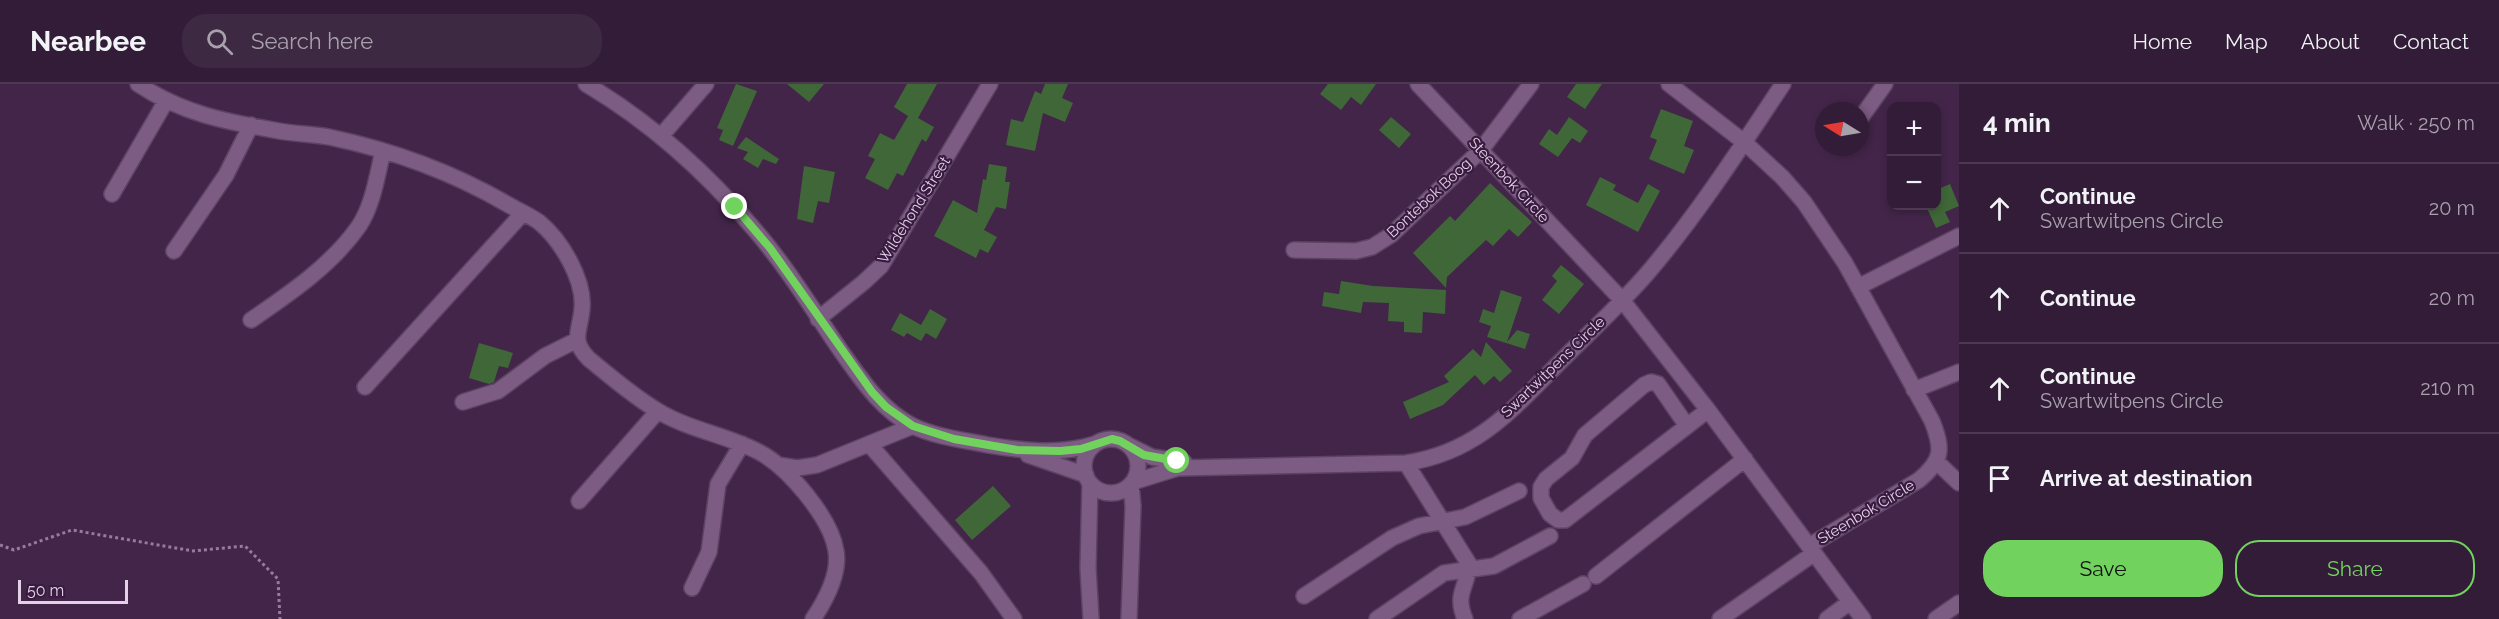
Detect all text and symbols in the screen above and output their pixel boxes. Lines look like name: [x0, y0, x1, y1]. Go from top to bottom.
search box: [182, 14, 602, 68]
text: Nearbee: [30, 25, 146, 58]
icon: search: [203, 25, 236, 58]
text: Search here: [251, 28, 373, 54]
text: Home: [2133, 29, 2192, 54]
text: Map: [2225, 29, 2268, 54]
text: About: [2301, 29, 2360, 54]
text: Contact: [2393, 29, 2469, 54]
north arrow: [1815, 102, 1869, 156]
map controls: [1887, 102, 1941, 210]
button: +: [1887, 102, 1941, 156]
text: 4 min: [1983, 108, 2051, 138]
text: Walk · 250 m: [2357, 111, 2475, 135]
street label: Steenbok Circle: [1465, 134, 1553, 226]
street label: Wildehond Street: [874, 153, 954, 267]
street label: Bontebok Boog: [1383, 154, 1475, 242]
button: −: [1887, 156, 1941, 210]
text: Continue: [2040, 183, 2136, 209]
icon: ahead: [1983, 192, 2016, 225]
route end: [721, 193, 747, 219]
text: 20 m: [2429, 196, 2475, 220]
text: Swartwitpens Circle: [2040, 209, 2223, 233]
icon: ahead: [1983, 282, 2016, 315]
text: Continue: [2040, 285, 2136, 311]
text: 20 m: [2429, 286, 2475, 310]
street label: Swartwitpens Circle: [1497, 313, 1609, 421]
text: Continue: [2040, 363, 2136, 389]
icon: ahead: [1983, 372, 2016, 405]
text: 210 m: [2420, 376, 2475, 400]
text: Swartwitpens Circle: [2040, 389, 2223, 413]
route start: [1163, 447, 1189, 473]
icon: arrive: [1983, 462, 2016, 495]
text: Arrive at destination: [2040, 465, 2253, 491]
street label: Steenbok Circle: [1814, 476, 1918, 548]
button: Save: [1983, 540, 2223, 597]
button: Share: [2235, 540, 2475, 597]
scale bar: [18, 577, 128, 604]
text: 50 m: [27, 581, 64, 600]

